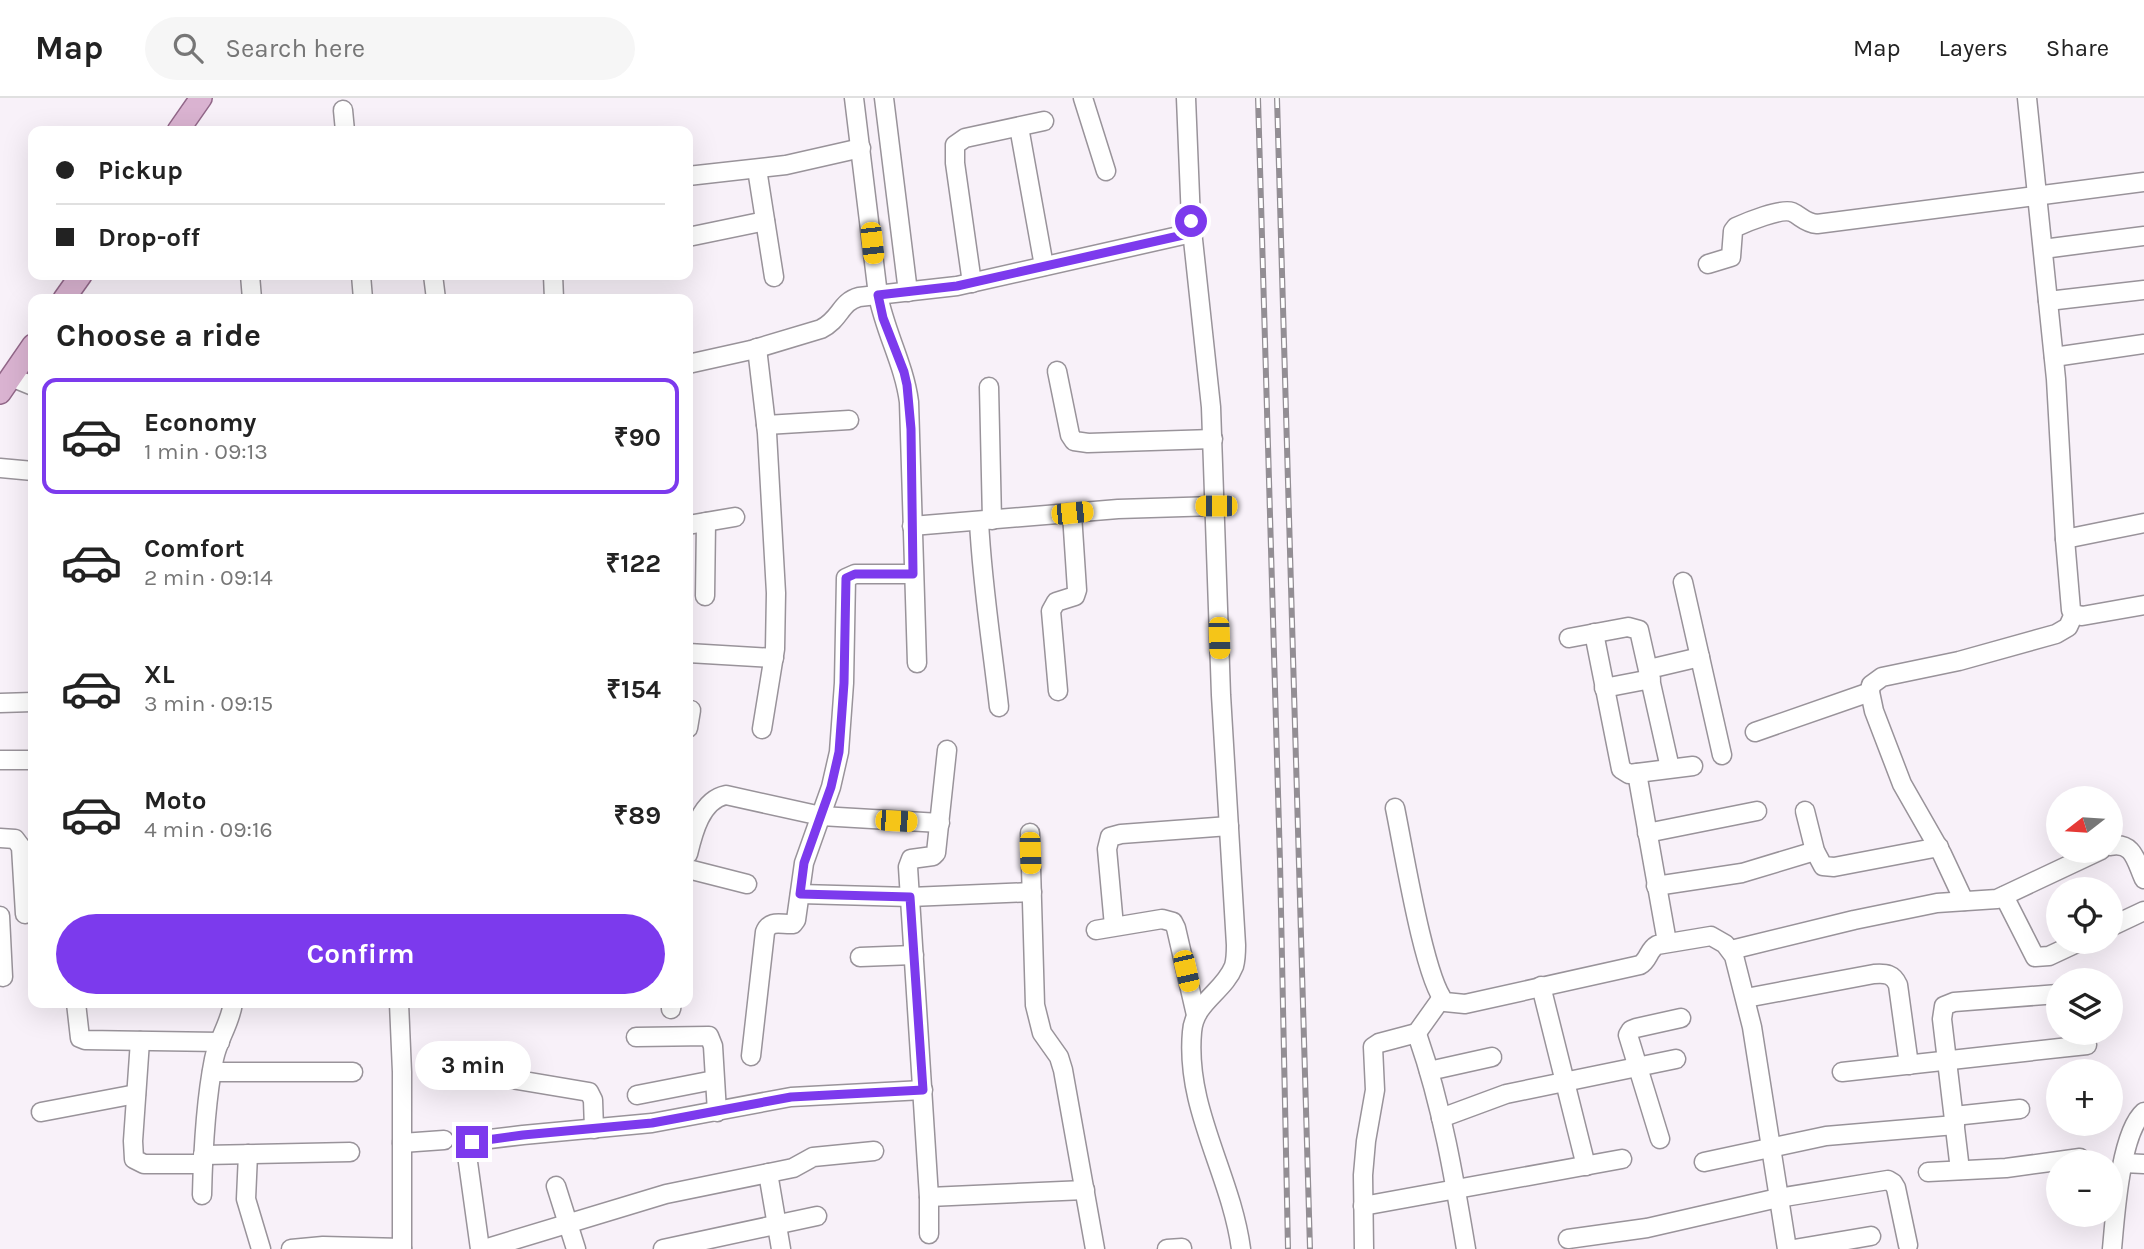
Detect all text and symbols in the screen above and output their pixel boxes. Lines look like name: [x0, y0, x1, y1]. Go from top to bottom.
search box: [145, 17, 635, 80]
text: Map: [35, 29, 103, 67]
icon: search: [169, 29, 207, 67]
text: Search here: [225, 33, 365, 64]
text: Map: [1853, 34, 1901, 62]
text: Layers: [1939, 34, 2008, 62]
text: Share: [2046, 34, 2109, 62]
text: Pickup: [98, 155, 183, 186]
route start: [1175, 205, 1207, 237]
car: [860, 221, 885, 265]
text: Drop-off: [98, 222, 200, 253]
text: Choose a ride: [56, 317, 261, 354]
icon: car: [60, 405, 123, 468]
text: Economy: [144, 407, 256, 438]
text: ₹90: [614, 422, 661, 453]
text: 1 min · 09:13: [144, 438, 268, 465]
car: [1196, 496, 1238, 517]
car: [1051, 500, 1094, 526]
icon: car: [60, 531, 123, 594]
text: Comfort: [144, 533, 245, 564]
text: ₹122: [605, 548, 661, 579]
text: 2 min · 09:14: [144, 564, 273, 591]
car: [1208, 617, 1231, 659]
icon: car: [60, 657, 123, 720]
text: XL: [144, 659, 175, 690]
text: ₹154: [606, 674, 661, 705]
text: 3 min · 09:15: [144, 690, 273, 717]
icon: car: [60, 783, 123, 846]
text: Moto: [144, 785, 206, 816]
north arrow: [2046, 786, 2123, 863]
map controls: [2046, 786, 2123, 1227]
text: ₹89: [613, 800, 661, 831]
car: [875, 809, 918, 833]
text: 4 min · 09:16: [144, 816, 273, 843]
car: [1019, 832, 1042, 874]
button: locate: [2046, 877, 2123, 954]
button: Confirm: [56, 914, 665, 994]
car: [1172, 948, 1201, 994]
button: layers: [2046, 968, 2123, 1045]
callout: 3 min: [414, 1040, 530, 1090]
text: 3 min: [441, 1052, 505, 1079]
button: +: [2046, 1059, 2123, 1136]
route end: [456, 1126, 488, 1158]
button: −: [2046, 1150, 2123, 1227]

